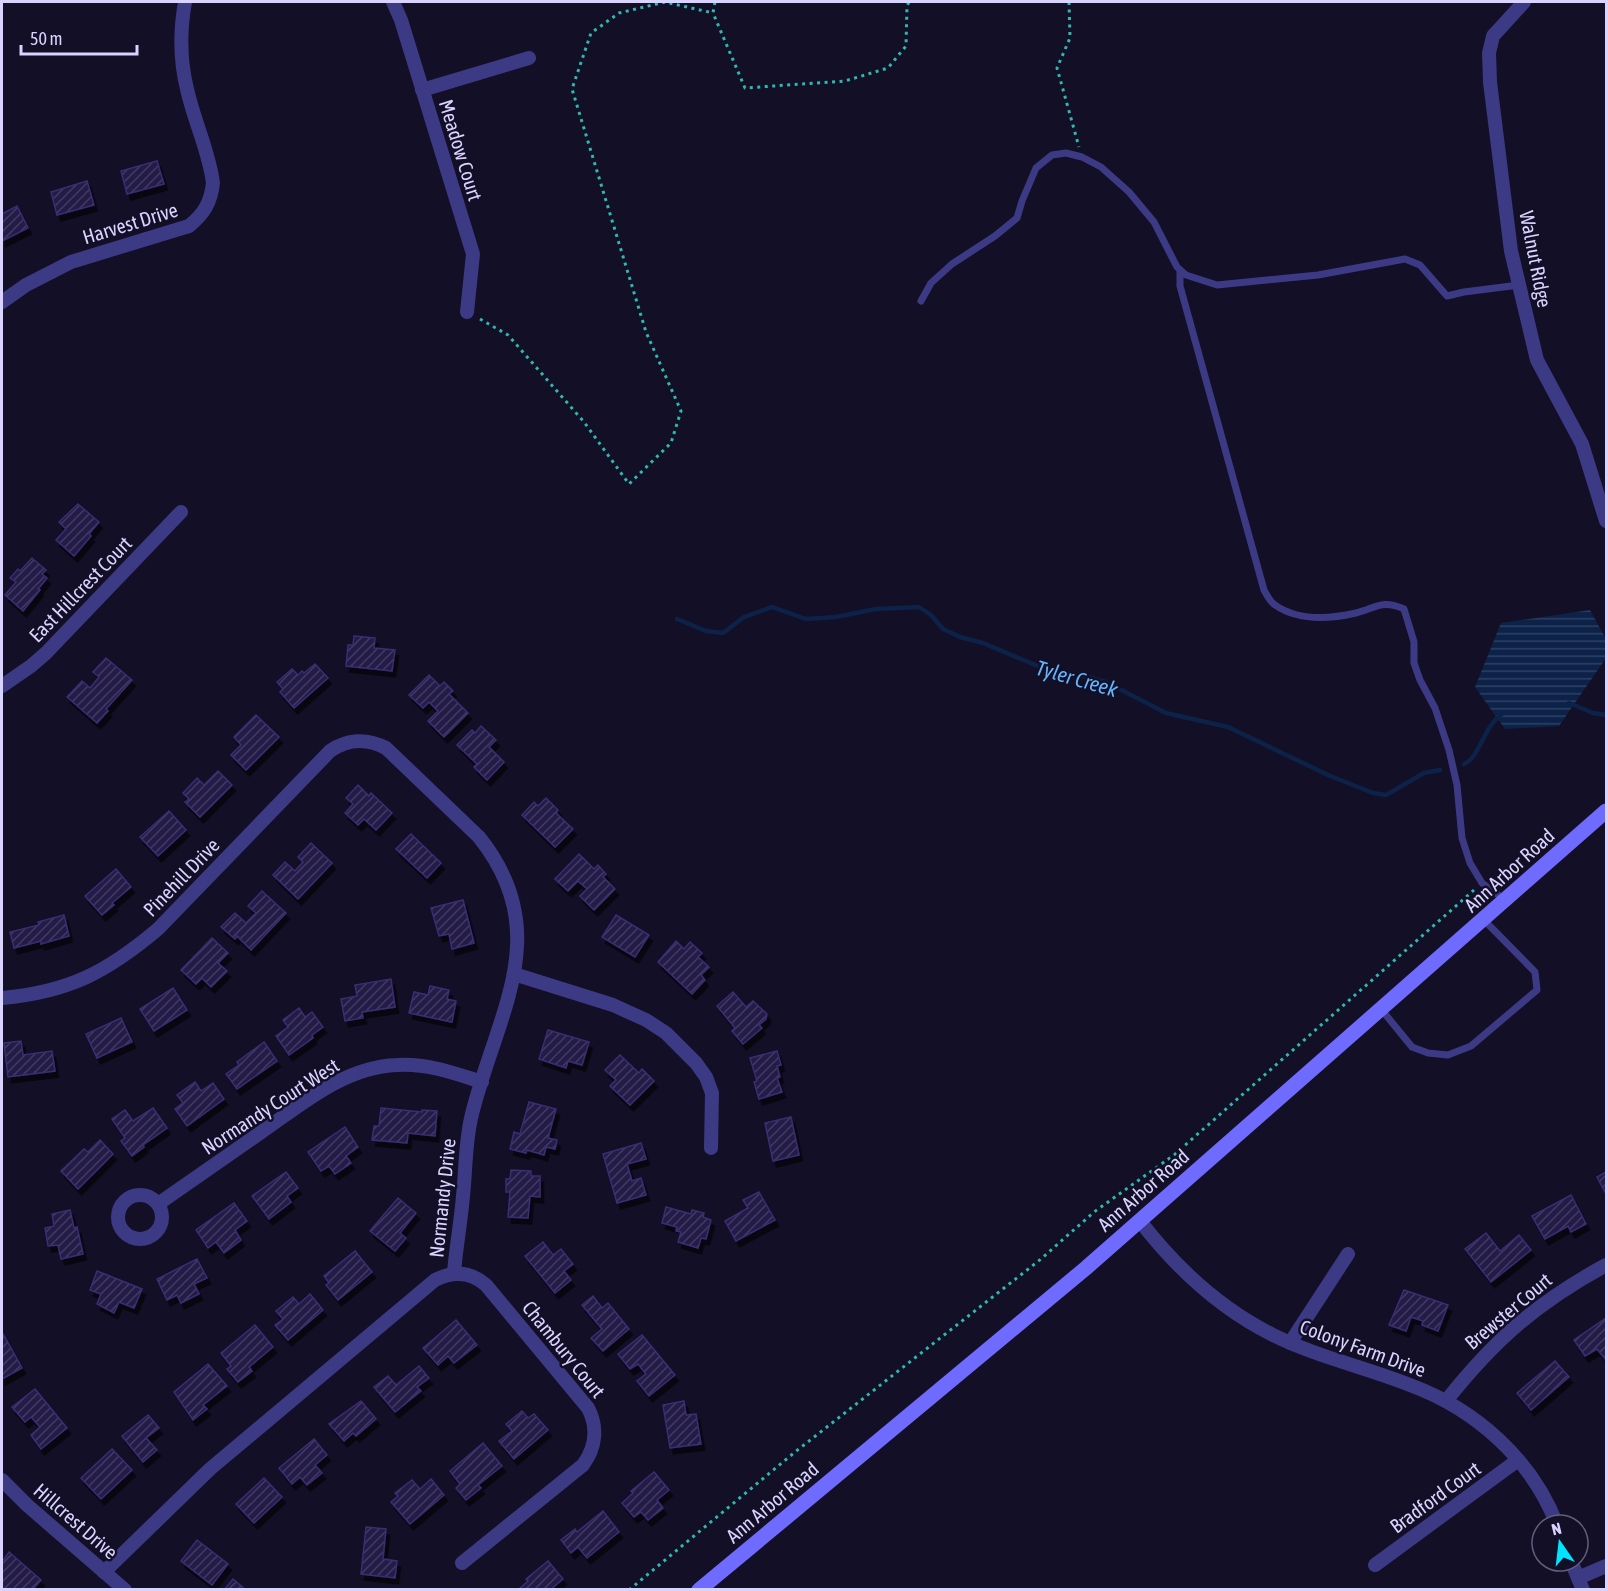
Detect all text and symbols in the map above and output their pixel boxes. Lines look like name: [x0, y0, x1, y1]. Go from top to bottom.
scale bar: [21, 18, 136, 56]
text: 50 m: [30, 28, 62, 49]
street label: Meadow Court: [435, 97, 487, 204]
street label: Harvest Drive: [80, 198, 180, 248]
street label: Walnut Ridge: [1515, 209, 1557, 309]
street label: East Hillcrest Court: [24, 531, 136, 646]
water label: Tyler Creek: [1033, 655, 1121, 701]
street label: Ann Arbor Road: [1459, 824, 1559, 916]
street label: Pinehill Drive: [138, 833, 224, 921]
street label: Normandy Court West: [197, 1053, 343, 1159]
street label: Normandy Drive: [424, 1137, 460, 1259]
street label: Ann Arbor Road: [1093, 1144, 1193, 1236]
street label: Brewster Court: [1460, 1268, 1556, 1354]
street label: Chambury Court: [518, 1296, 610, 1402]
street label: Colony Farm Drive: [1297, 1315, 1429, 1381]
street label: Bradford Court: [1385, 1456, 1485, 1538]
street label: Ann Arbor Road: [721, 1457, 823, 1547]
street label: Hillcrest Drive: [29, 1478, 123, 1564]
north arrow: [1530, 1513, 1590, 1573]
text: N: [1550, 1519, 1563, 1538]

